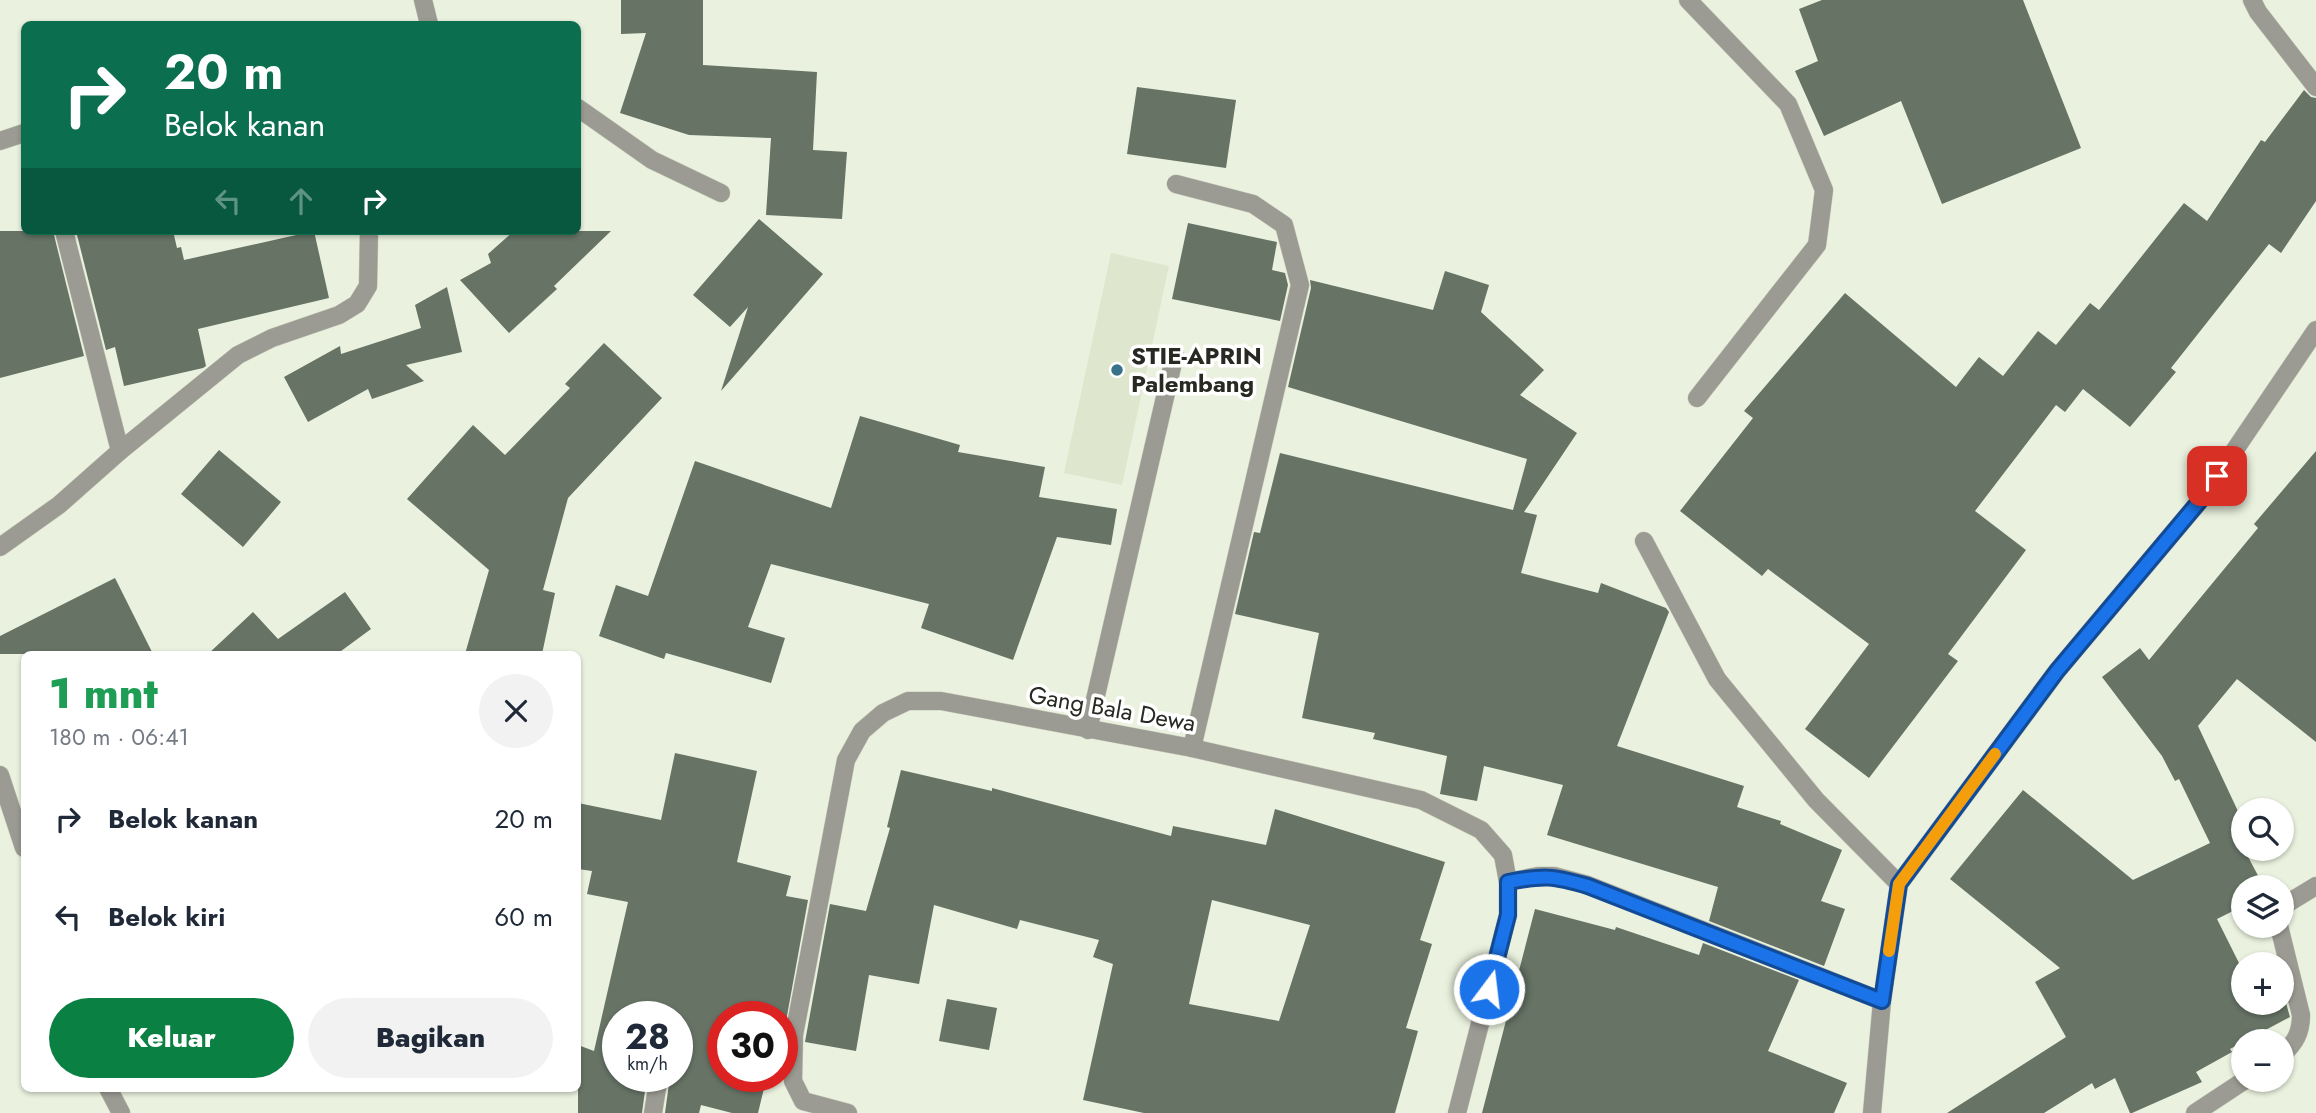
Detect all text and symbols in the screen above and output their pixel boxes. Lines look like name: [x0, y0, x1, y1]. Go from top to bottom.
text: 20 m: [164, 37, 283, 107]
icon: right: [49, 49, 140, 140]
text: Belok kanan: [164, 102, 325, 148]
icon: left: [209, 182, 247, 220]
icon: ahead: [282, 182, 320, 220]
icon: right: [355, 182, 393, 220]
place label: STIE-APRIN Palembang: [1131, 338, 1262, 401]
marker: STIE-APRIN Palembang: [1109, 362, 1125, 378]
pin: [2187, 446, 2247, 506]
icon: arrive: [2198, 457, 2236, 495]
text: 1 mnt: [49, 663, 158, 724]
button: close: [479, 674, 553, 748]
street label: Gang Bala Dewa: [1026, 677, 1198, 740]
text: 180 m · 06:41: [49, 720, 189, 754]
map controls: [2231, 798, 2294, 1092]
button: search: [2231, 798, 2294, 861]
icon: right: [49, 800, 87, 838]
text: Belok kanan: [108, 800, 258, 838]
text: 20 m: [495, 800, 553, 838]
button: layers: [2231, 875, 2294, 938]
icon: left: [49, 898, 87, 936]
text: Belok kiri: [108, 898, 225, 936]
text: 60 m: [494, 898, 553, 936]
position arrow: [1452, 952, 1526, 1026]
button: +: [2231, 952, 2294, 1015]
button: Keluar: [49, 998, 294, 1078]
button: Bagikan: [308, 998, 553, 1078]
speed limit sign: 30: [707, 1001, 798, 1092]
text: 28: [625, 1012, 670, 1062]
button: −: [2231, 1029, 2294, 1092]
text: km/h: [627, 1051, 668, 1077]

